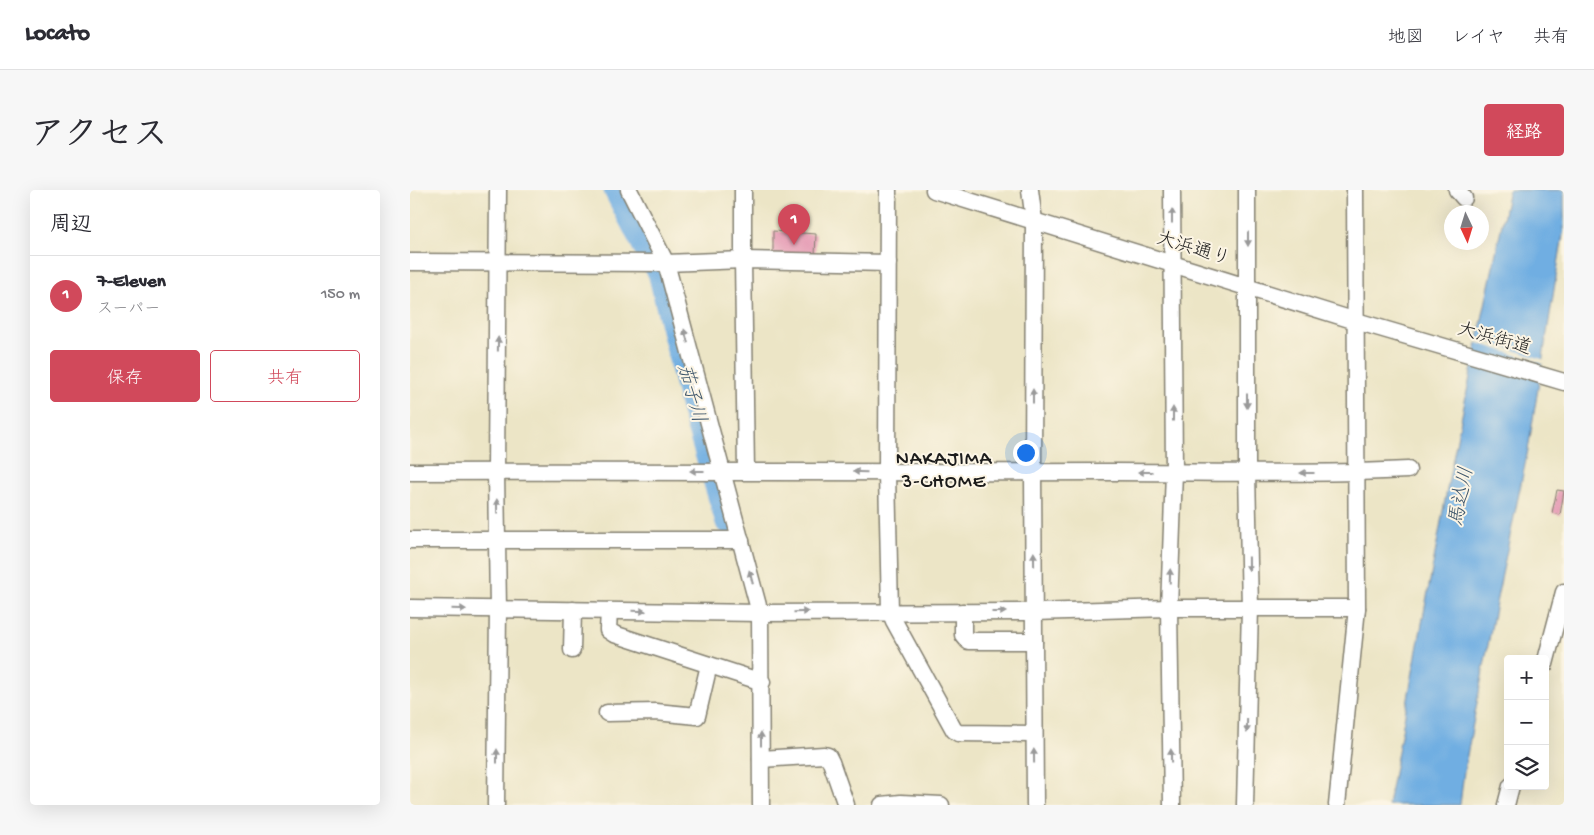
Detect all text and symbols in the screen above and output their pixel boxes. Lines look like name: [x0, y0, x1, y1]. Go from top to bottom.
text: Locato: [25, 20, 90, 49]
text: 地図: [1388, 28, 1424, 49]
text: レイヤ: [1452, 28, 1505, 49]
text: 共有: [1533, 28, 1569, 49]
button: 経路: [1484, 104, 1564, 156]
text: アクセス: [30, 117, 168, 158]
pin: 1: [778, 204, 810, 245]
north arrow: [1444, 205, 1489, 250]
one-way arrow: [1168, 208, 1176, 224]
text: 周辺: [50, 214, 92, 239]
street label: 大浜通り: [1153, 228, 1233, 272]
one-way arrow: [1244, 231, 1252, 247]
text: 7-Eleven: [97, 271, 166, 294]
text: 1: [63, 286, 69, 305]
text: 150 m: [321, 286, 360, 305]
text: スーパー: [97, 301, 160, 320]
street label: 大浜街道: [1454, 318, 1534, 362]
one-way arrow: [682, 328, 690, 344]
one-way arrow: [494, 336, 502, 352]
button: 保存: [50, 350, 200, 402]
button: 共有: [210, 350, 360, 402]
water label: 茄子川: [671, 362, 710, 426]
one-way arrow: [1029, 388, 1037, 404]
one-way arrow: [1243, 393, 1251, 409]
one-way arrow: [1169, 406, 1177, 422]
your location: [1013, 440, 1039, 466]
district label: NAKAJIMA 3-CHOME: [896, 449, 993, 495]
water label: 馬込川: [1445, 465, 1480, 529]
one-way arrow: [689, 467, 705, 475]
one-way arrow: [852, 468, 868, 476]
one-way arrow: [1137, 468, 1153, 476]
one-way arrow: [1299, 469, 1315, 477]
one-way arrow: [493, 498, 501, 514]
one-way arrow: [1030, 551, 1038, 567]
one-way arrow: [1245, 556, 1253, 572]
one-way arrow: [1166, 568, 1174, 584]
one-way arrow: [747, 570, 755, 585]
one-way arrow: [451, 605, 467, 613]
one-way arrow: [631, 607, 647, 615]
one-way arrow: [793, 608, 809, 616]
one-way arrow: [991, 608, 1007, 616]
map controls: [1504, 655, 1549, 790]
button: +: [1504, 655, 1549, 700]
button: −: [1504, 700, 1549, 745]
one-way arrow: [1243, 718, 1251, 734]
one-way arrow: [757, 731, 765, 747]
button: layers: [1504, 745, 1549, 790]
one-way arrow: [493, 748, 501, 764]
one-way arrow: [1030, 748, 1038, 764]
one-way arrow: [1167, 748, 1175, 764]

